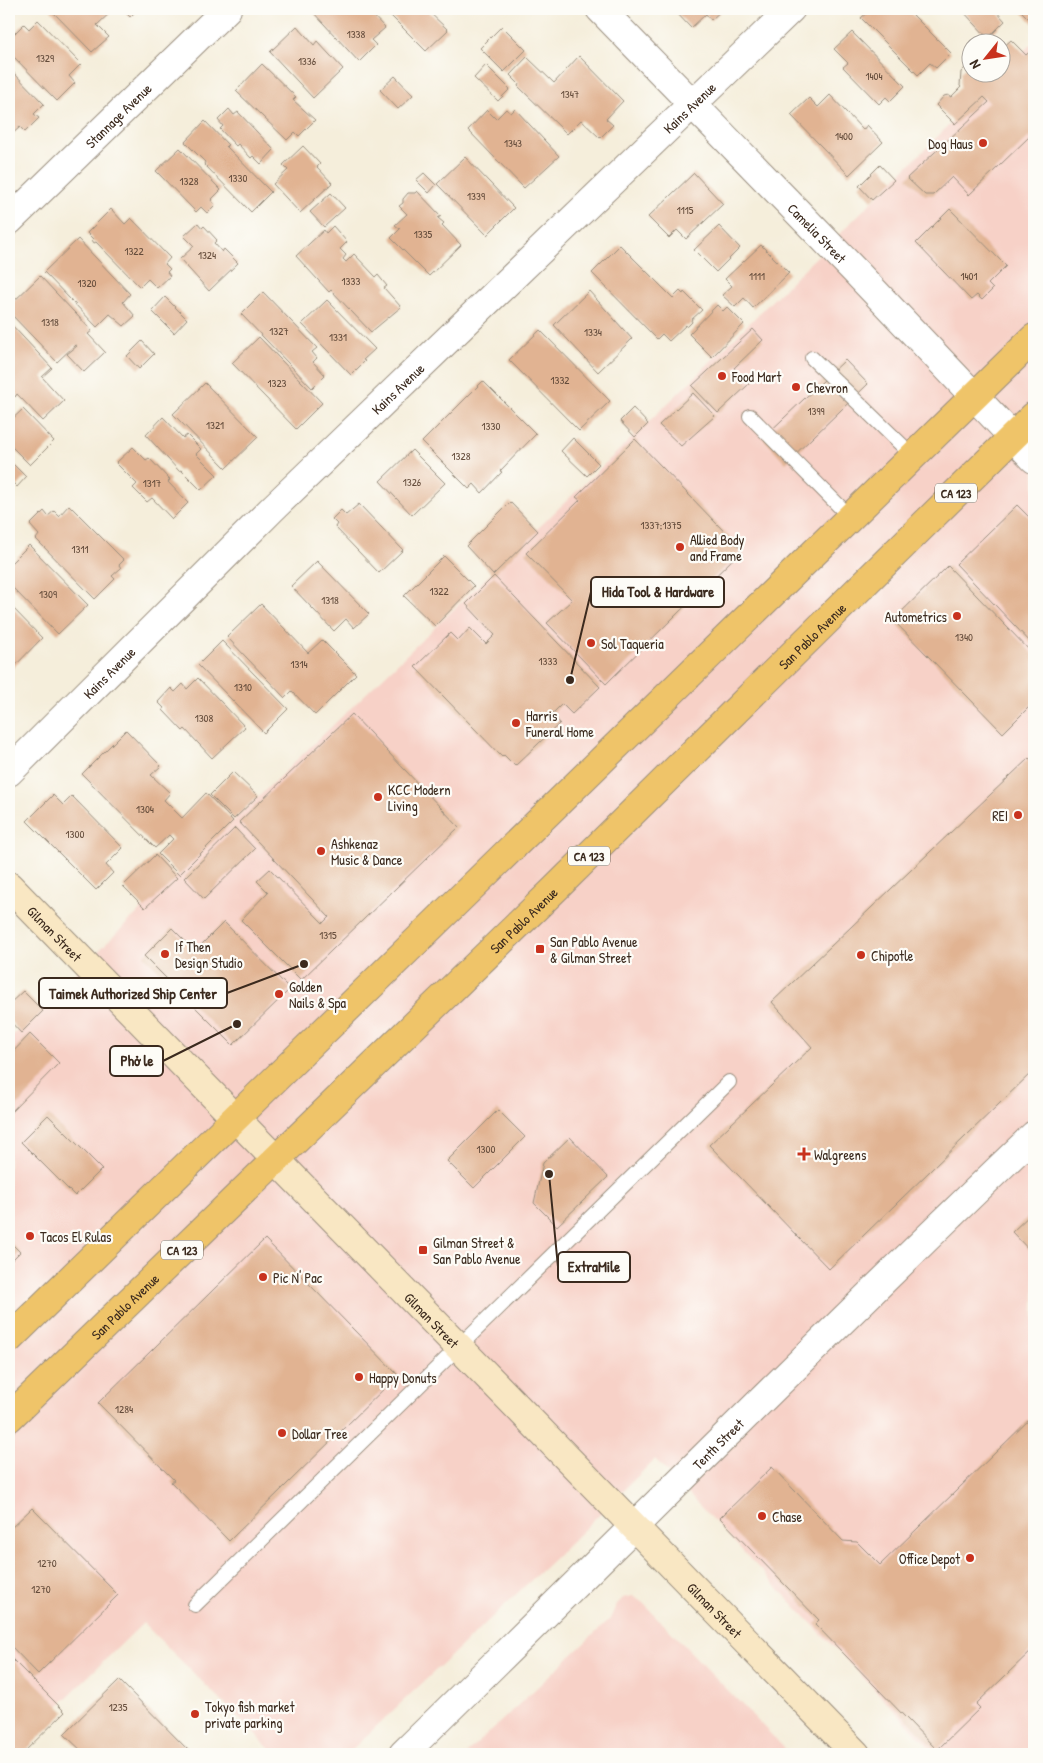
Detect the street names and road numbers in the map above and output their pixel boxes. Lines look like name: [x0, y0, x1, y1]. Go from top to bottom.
street label: Kains Avenue: [658, 77, 720, 137]
street label: Stannage Avenue: [81, 78, 156, 152]
street label: Camelia Street: [784, 199, 851, 267]
street label: Kains Avenue: [367, 358, 428, 418]
road number: CA 123: [935, 483, 977, 502]
street label: San Pablo Avenue: [774, 598, 850, 673]
street label: Kains Avenue: [78, 642, 139, 703]
road number: CA 123: [568, 846, 610, 866]
street label: San Pablo Avenue: [485, 882, 562, 957]
street label: Gilman Street: [24, 901, 87, 965]
road number: CA 123: [161, 1240, 203, 1260]
street label: San Pablo Avenue: [87, 1268, 163, 1343]
street label: Gilman Street: [401, 1288, 464, 1352]
street label: Tenth Street: [688, 1414, 748, 1473]
street label: Gilman Street: [684, 1578, 747, 1642]

